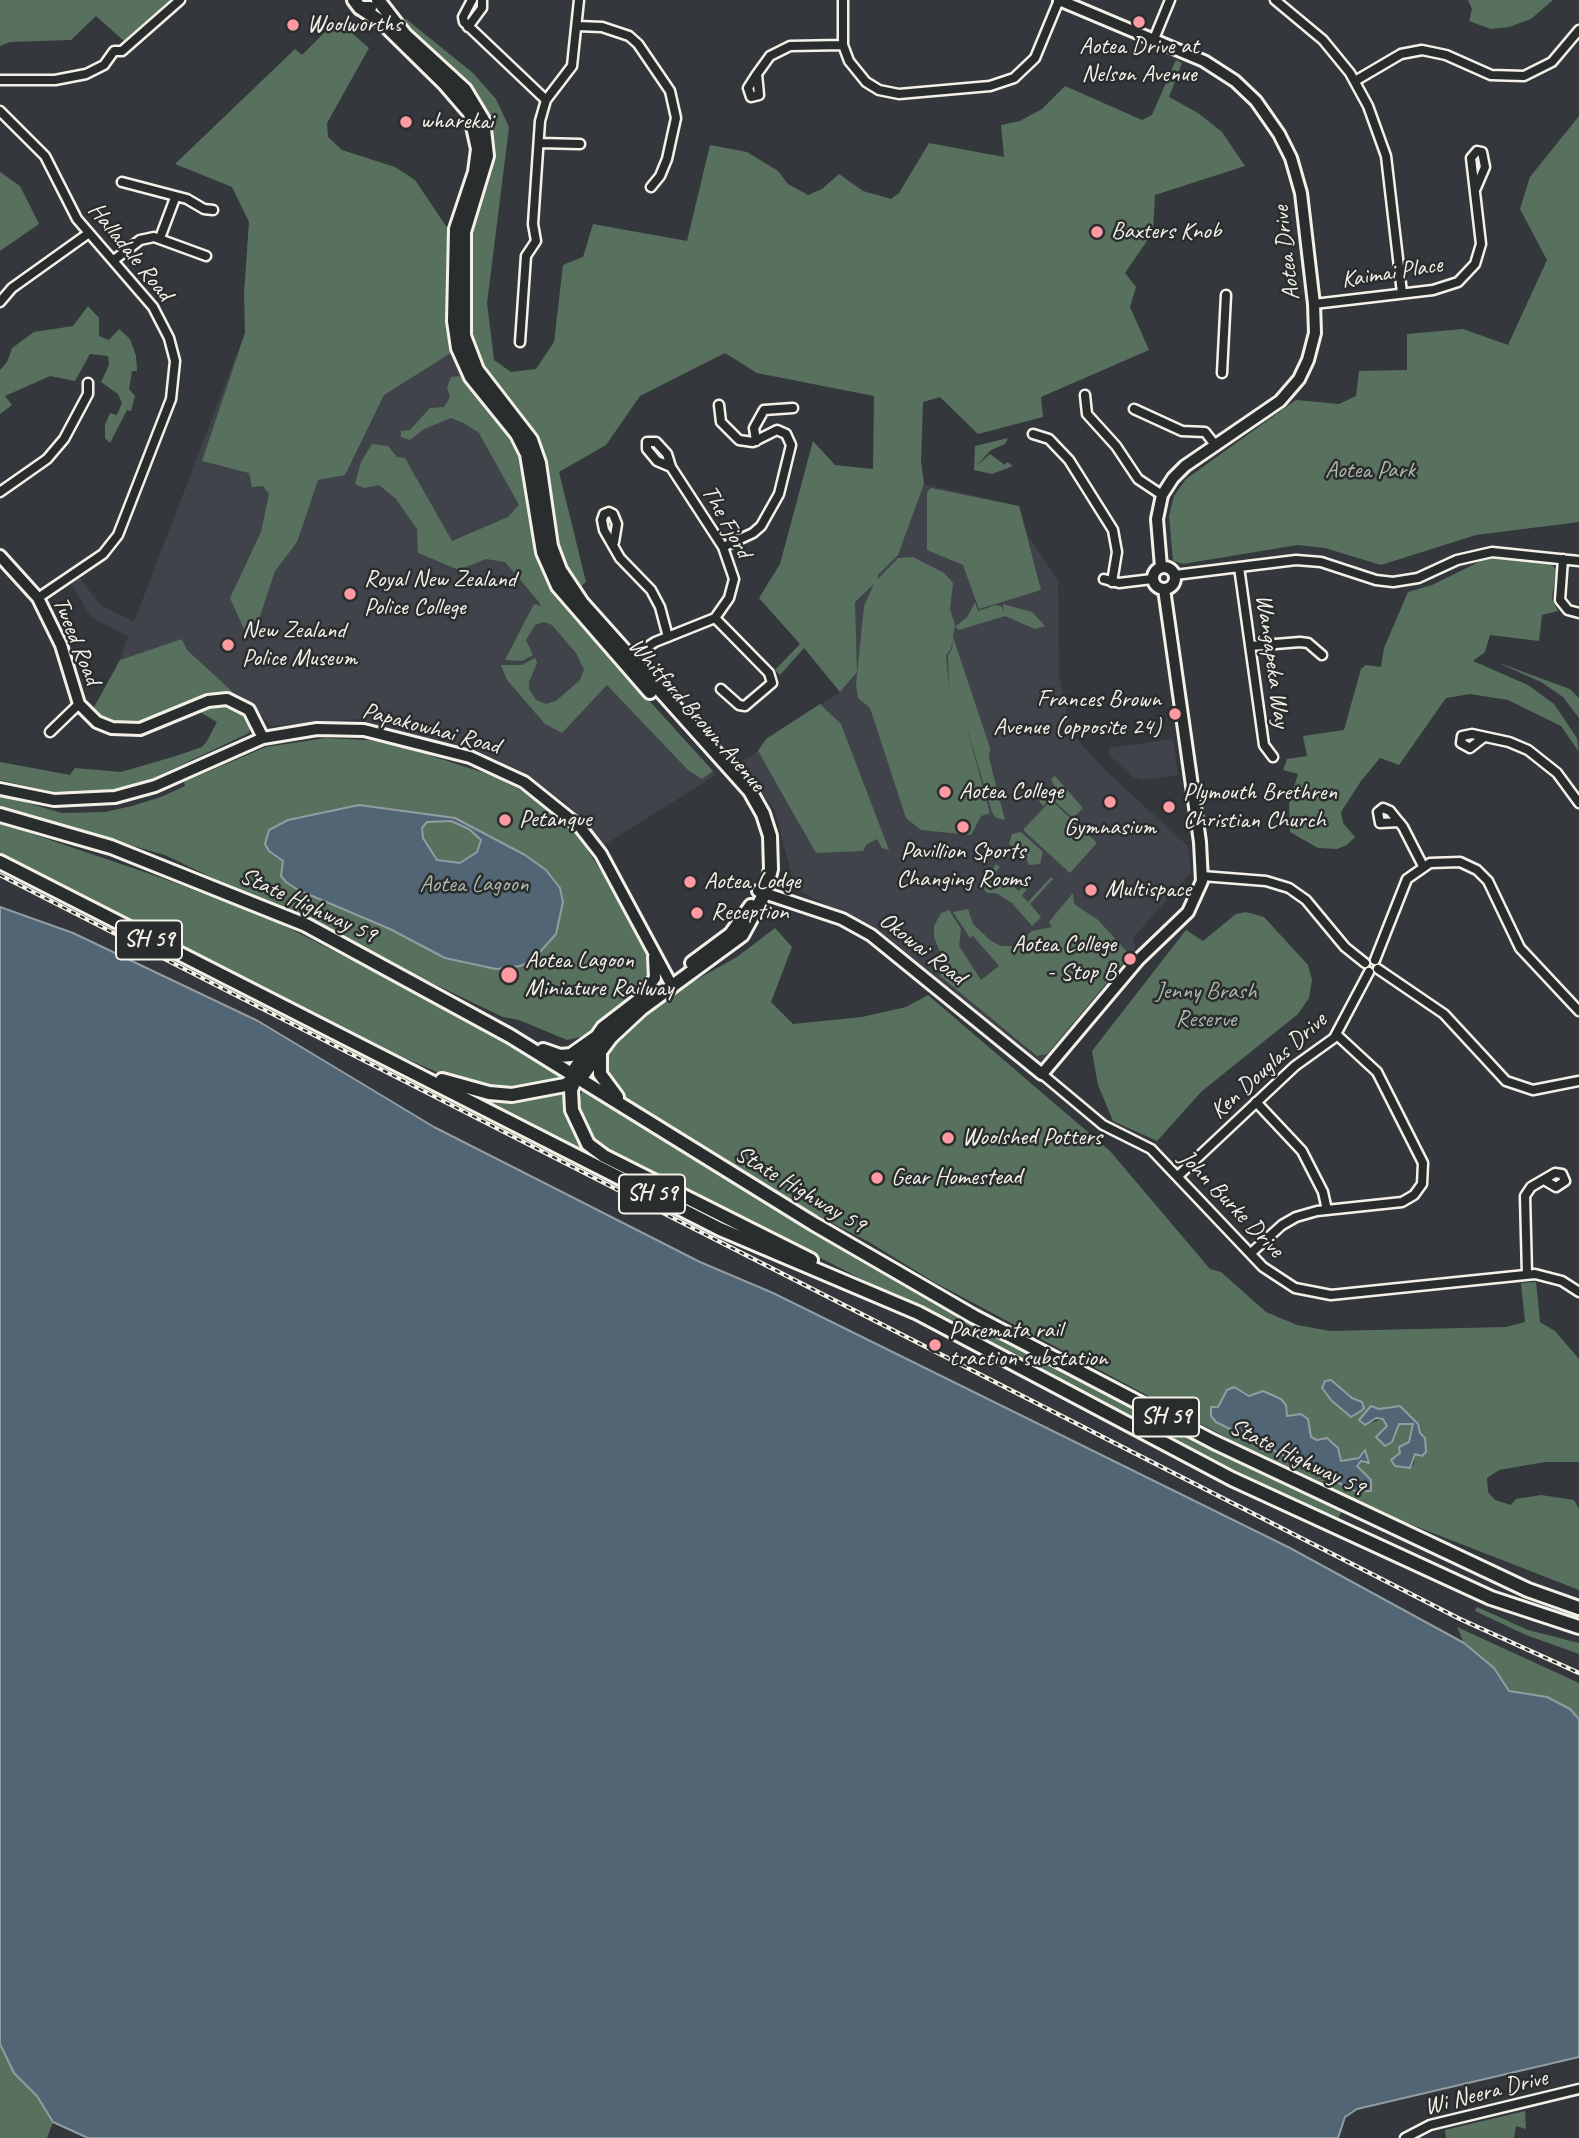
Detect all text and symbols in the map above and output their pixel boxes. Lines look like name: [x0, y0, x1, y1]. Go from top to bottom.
place label: Woolworths: [307, 11, 402, 39]
marker: Aotea Drive at Nelson Avenue: [1131, 14, 1147, 30]
marker: Woolworths: [285, 17, 301, 33]
place label: Aotea Drive at Nelson Avenue: [1079, 33, 1199, 89]
place label: wharekai: [420, 108, 493, 136]
marker: wharekai: [398, 114, 414, 130]
street label: Halladale Road: [81, 197, 179, 307]
street label: Aotea Drive: [1267, 204, 1307, 302]
place label: Baxters Knob: [1111, 218, 1221, 246]
marker: Baxters Knob: [1089, 224, 1105, 240]
street label: Kaimai Place: [1340, 251, 1444, 295]
park label: Aotea Park: [1325, 457, 1415, 485]
street label: The Fjord: [694, 481, 758, 563]
place label: Royal New Zealand Police College: [364, 566, 516, 622]
marker: Royal New Zealand Police College: [342, 586, 358, 602]
street label: Tweed Road: [45, 593, 107, 689]
street label: Wangapeka Way: [1248, 593, 1296, 729]
place label: New Zealand Police Museum: [242, 617, 357, 673]
street label: Whitford Brown Avenue: [621, 632, 771, 798]
marker: New Zealand Police Museum: [220, 637, 236, 653]
place label: Frances Brown Avenue (opposite 24): [993, 686, 1161, 742]
street label: Papakowhai Road: [359, 697, 503, 761]
marker: Frances Brown Avenue (opposite 24): [1167, 706, 1183, 722]
place label: Aotea College: [959, 778, 1063, 806]
place label: Plymouth Brethren Christian Church: [1183, 779, 1337, 835]
marker: Aotea College: [937, 784, 953, 800]
marker: Gymnasium: [1102, 794, 1118, 810]
marker: Plymouth Brethren Christian Church: [1161, 799, 1177, 815]
place label: Petanque: [519, 806, 592, 834]
marker: Petanque: [497, 812, 513, 828]
place label: Gymnasium: [1064, 814, 1156, 842]
marker: Pavillion Sports Changing Rooms: [955, 819, 971, 835]
place label: Pavillion Sports Changing Rooms: [896, 838, 1030, 894]
street label: State Highway 59: [235, 862, 381, 950]
place label: Aotea Lodge: [704, 868, 800, 896]
park label: Aotea Lagoon: [420, 871, 528, 899]
marker: Aotea Lodge: [682, 874, 698, 890]
place label: Multispace: [1105, 876, 1191, 904]
marker: Multispace: [1083, 882, 1099, 898]
place label: Reception: [711, 899, 789, 927]
marker: Reception: [689, 905, 705, 921]
street label: Okowai Road: [873, 906, 971, 992]
road number: SH 59: [116, 920, 182, 959]
place label: Aotea College - Stop B: [1012, 931, 1116, 987]
place label: Aotea Lagoon Miniature Railway: [525, 947, 673, 1003]
marker: Aotea College - Stop B: [1122, 951, 1138, 967]
marker: Aotea Lagoon Miniature Railway: [499, 965, 519, 985]
park label: Jenny Brash Reserve: [1155, 978, 1257, 1034]
street label: Ken Douglas Drive: [1205, 1006, 1333, 1126]
place label: Woolshed Potters: [962, 1124, 1102, 1152]
marker: Woolshed Potters: [940, 1130, 956, 1146]
street label: State Highway 59: [729, 1140, 871, 1240]
street label: John Burke Drive: [1172, 1144, 1290, 1264]
place label: Gear Homestead: [891, 1164, 1022, 1192]
marker: Gear Homestead: [869, 1170, 885, 1186]
road number: SH 59: [619, 1175, 685, 1214]
place label: Paremata rail traction substation: [949, 1317, 1107, 1373]
marker: Paremata rail traction substation: [927, 1337, 943, 1353]
road number: SH 59: [1133, 1398, 1199, 1436]
street label: State Highway 59: [1224, 1413, 1370, 1503]
street label: Wi Neera Drive: [1421, 2064, 1551, 2122]

